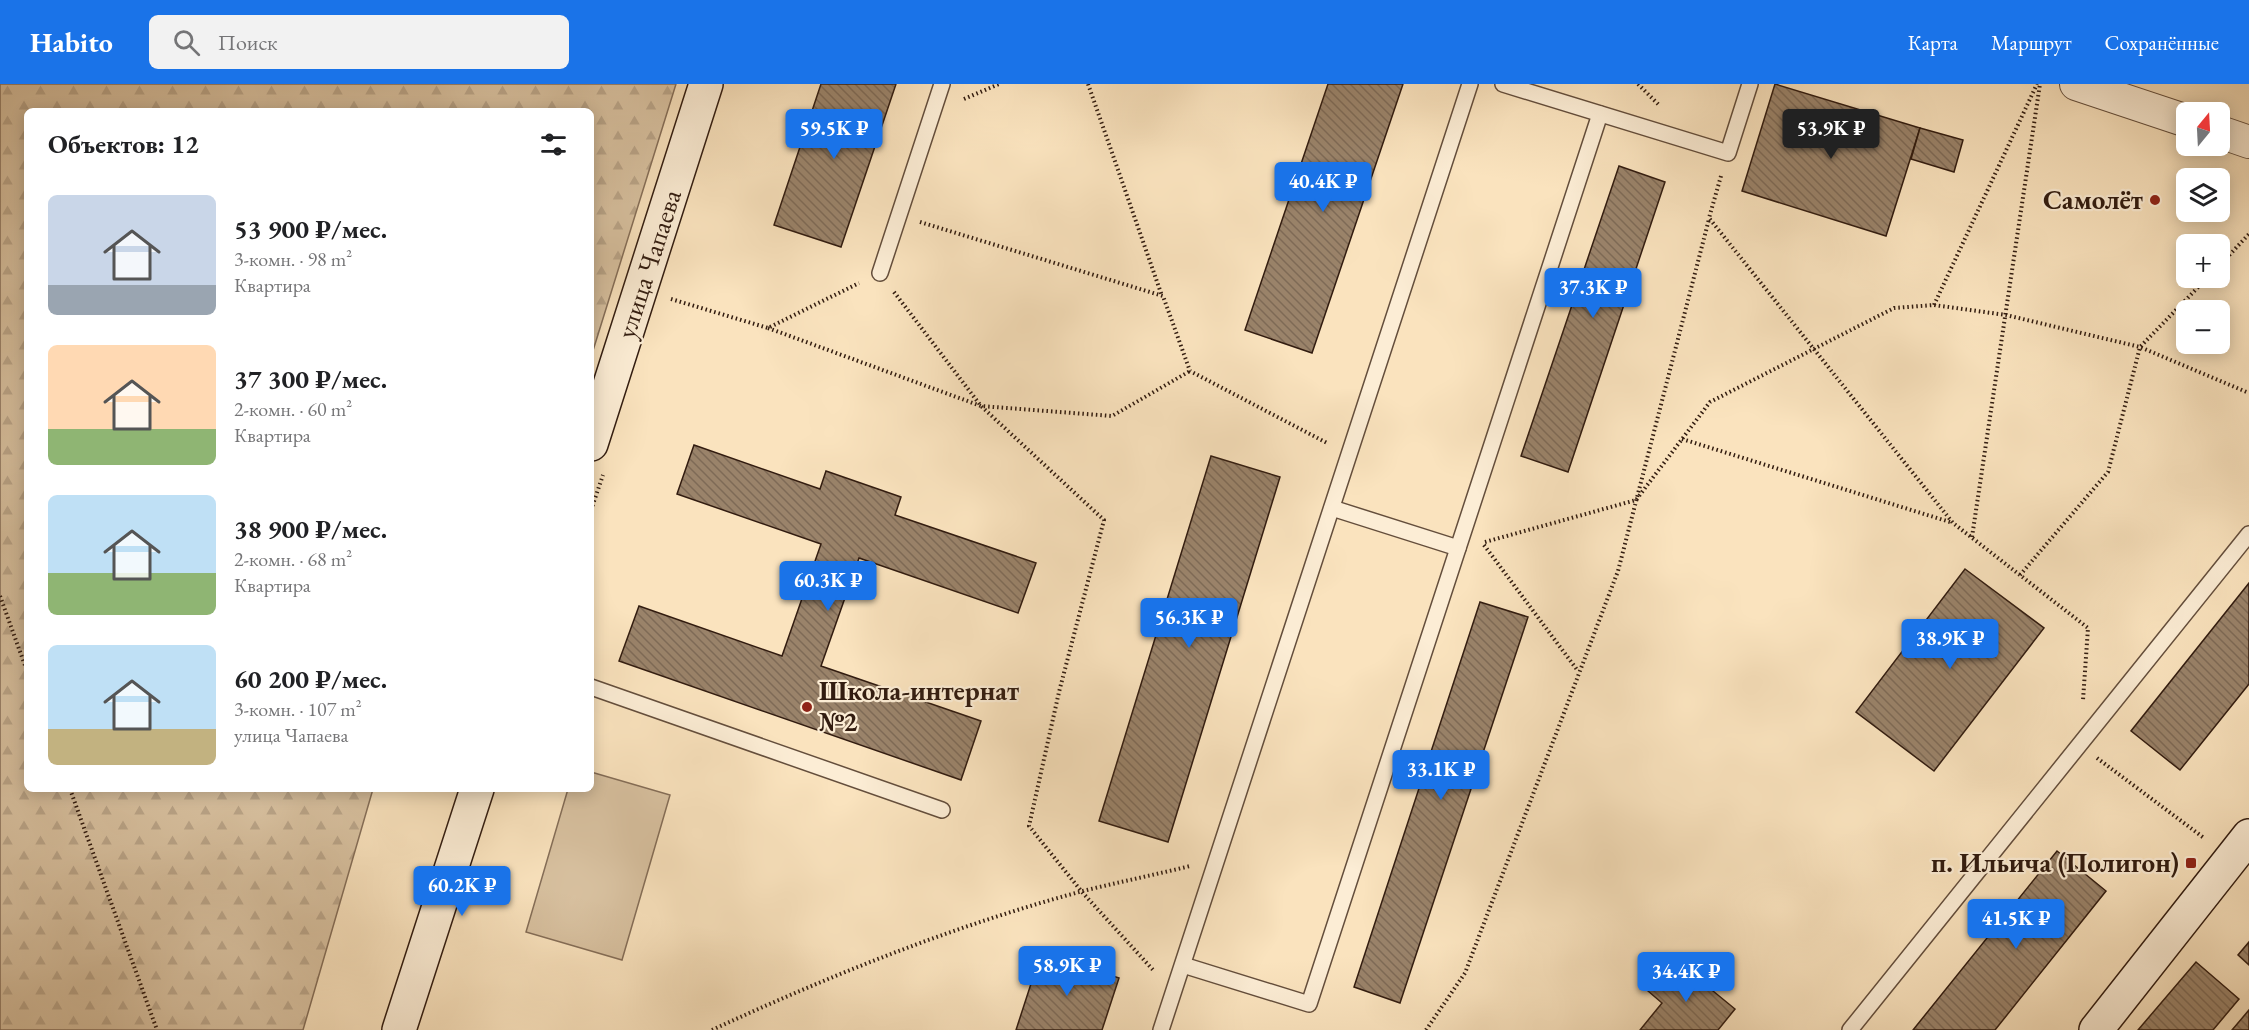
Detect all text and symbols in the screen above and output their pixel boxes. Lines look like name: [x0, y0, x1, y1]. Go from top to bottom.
search box: [149, 15, 569, 69]
text: Habito: [30, 24, 113, 60]
icon: search: [170, 26, 203, 59]
text: Поиск: [218, 28, 278, 57]
text: Карта: [1908, 29, 1958, 56]
text: Маршрут: [1991, 29, 2072, 56]
text: Сохранённые: [2105, 29, 2219, 56]
north arrow: [2176, 102, 2230, 156]
map controls: [2176, 102, 2230, 354]
pin: 59.5K ₽: [779, 109, 889, 160]
pin: 53.9K ₽: [1776, 109, 1886, 160]
text: 59.5K ₽: [800, 115, 868, 141]
text: 53.9K ₽: [1797, 115, 1865, 141]
text: Объектов: 12: [48, 127, 199, 161]
icon: filters: [537, 128, 570, 161]
pin: 40.4K ₽: [1268, 162, 1378, 213]
text: 40.4K ₽: [1289, 168, 1357, 194]
button: layers: [2176, 168, 2230, 222]
place label: Самолёт: [2043, 182, 2143, 217]
street label: улица Чапаева: [608, 185, 689, 343]
marker: Самолёт: [2148, 193, 2162, 207]
text: 53 900 ₽/мес.: [234, 212, 387, 246]
icon: home: [96, 219, 168, 291]
button: +: [2176, 234, 2230, 288]
text: 3-комн. · 98 m²: [234, 246, 352, 272]
pin: 37.3K ₽: [1538, 268, 1648, 319]
text: Квартира: [234, 272, 311, 298]
text: 37.3K ₽: [1559, 274, 1627, 300]
button: −: [2176, 300, 2230, 354]
text: 37 300 ₽/мес.: [234, 362, 387, 396]
icon: home: [96, 369, 168, 441]
text: 2-комн. · 60 m²: [234, 396, 352, 422]
text: Квартира: [234, 422, 311, 448]
text: 38 900 ₽/мес.: [234, 512, 387, 546]
icon: home: [96, 519, 168, 591]
text: 2-комн. · 68 m²: [234, 546, 352, 572]
pin: 60.3K ₽: [773, 561, 883, 612]
text: 60.3K ₽: [794, 567, 862, 593]
text: Квартира: [234, 572, 311, 598]
pin: 56.3K ₽: [1134, 598, 1244, 649]
text: 56.3K ₽: [1155, 604, 1223, 630]
pin: 38.9K ₽: [1895, 619, 2005, 670]
text: 38.9K ₽: [1916, 625, 1984, 651]
text: 60 200 ₽/мес.: [234, 662, 387, 696]
icon: home: [96, 669, 168, 741]
place label: Школа-интернат №2: [819, 673, 1019, 739]
text: 3-комн. · 107 m²: [234, 696, 362, 722]
marker: Школа-интернат №2: [800, 700, 814, 714]
text: улица Чапаева: [234, 722, 349, 748]
pin: 33.1K ₽: [1386, 750, 1496, 801]
text: 33.1K ₽: [1407, 756, 1475, 782]
place label: п. Ильича (Полигон): [1931, 845, 2179, 880]
marker: п. Ильича (Полигон): [2184, 856, 2198, 870]
pin: 60.2K ₽: [407, 866, 517, 917]
text: 60.2K ₽: [428, 872, 496, 898]
pin: 41.5K ₽: [1961, 899, 2071, 950]
text: 41.5K ₽: [1982, 905, 2050, 931]
pin: 58.9K ₽: [1012, 946, 1122, 997]
text: 58.9K ₽: [1033, 952, 1101, 978]
pin: 34.4K ₽: [1631, 952, 1741, 1003]
text: 34.4K ₽: [1652, 958, 1720, 984]

